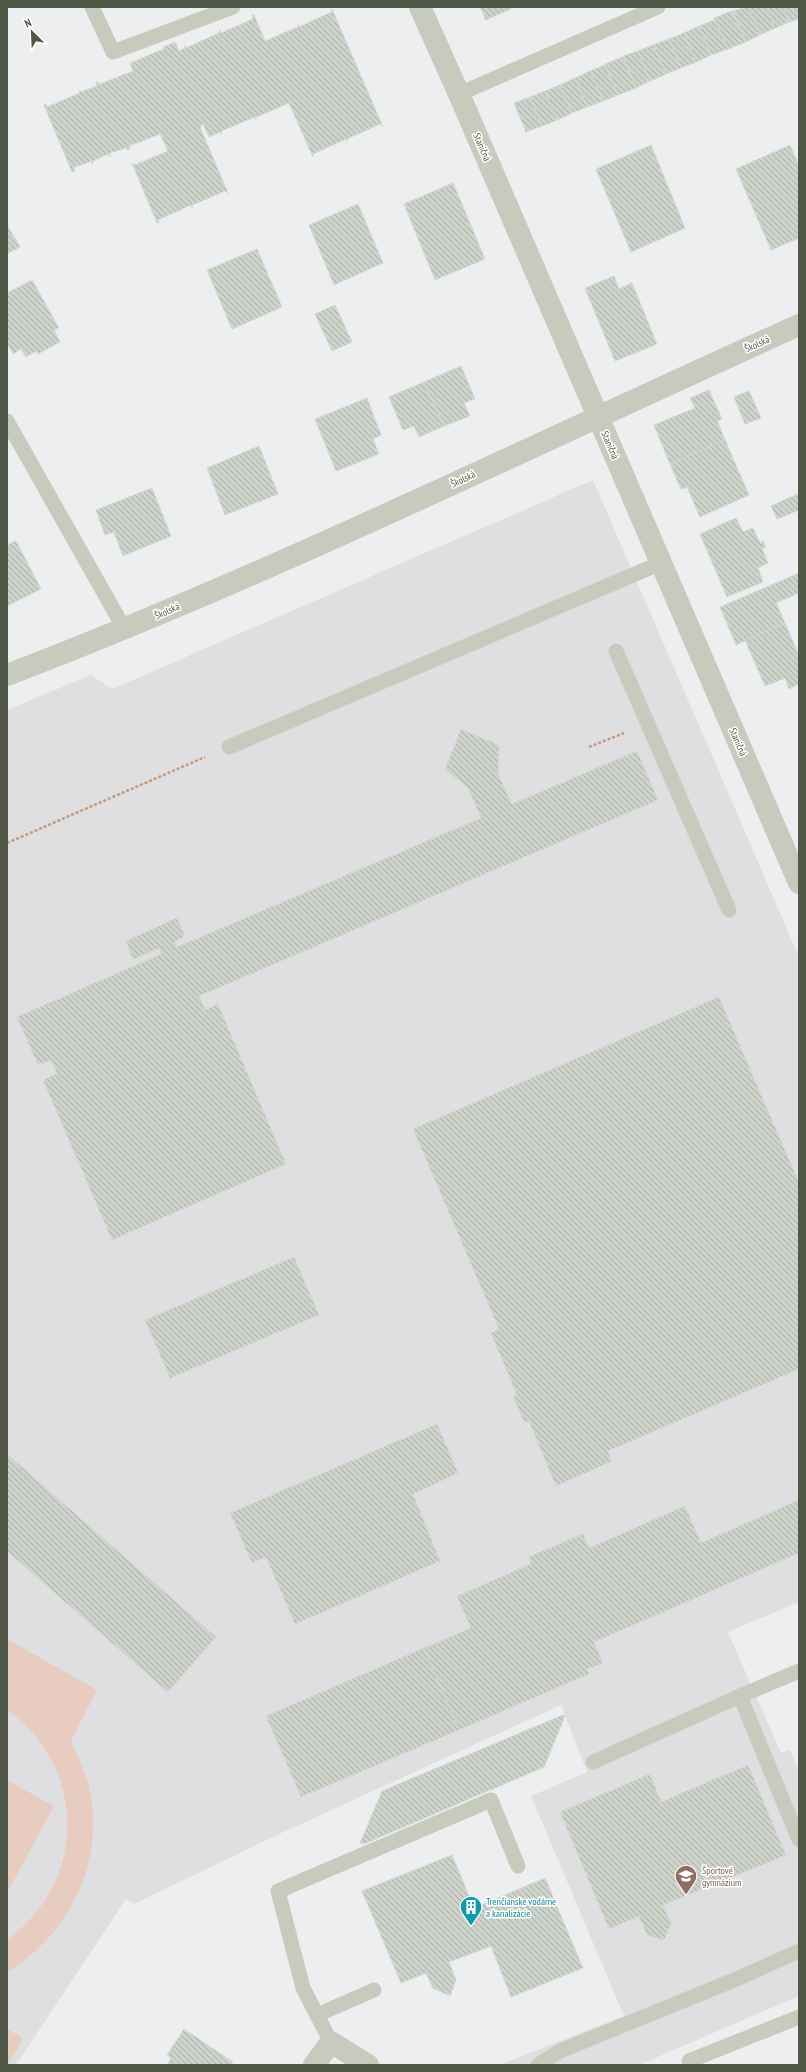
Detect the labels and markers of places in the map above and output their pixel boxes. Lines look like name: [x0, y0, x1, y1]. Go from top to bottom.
school or university icon: Športové gymnázium: [673, 1863, 699, 1896]
place label: Športové gymnázium: [702, 1864, 742, 1889]
building icon: Trenčianske vodárne a kanalizácie: [458, 1894, 484, 1927]
place label: Trenčianske vodárne a kanalizácie: [486, 1895, 556, 1920]

